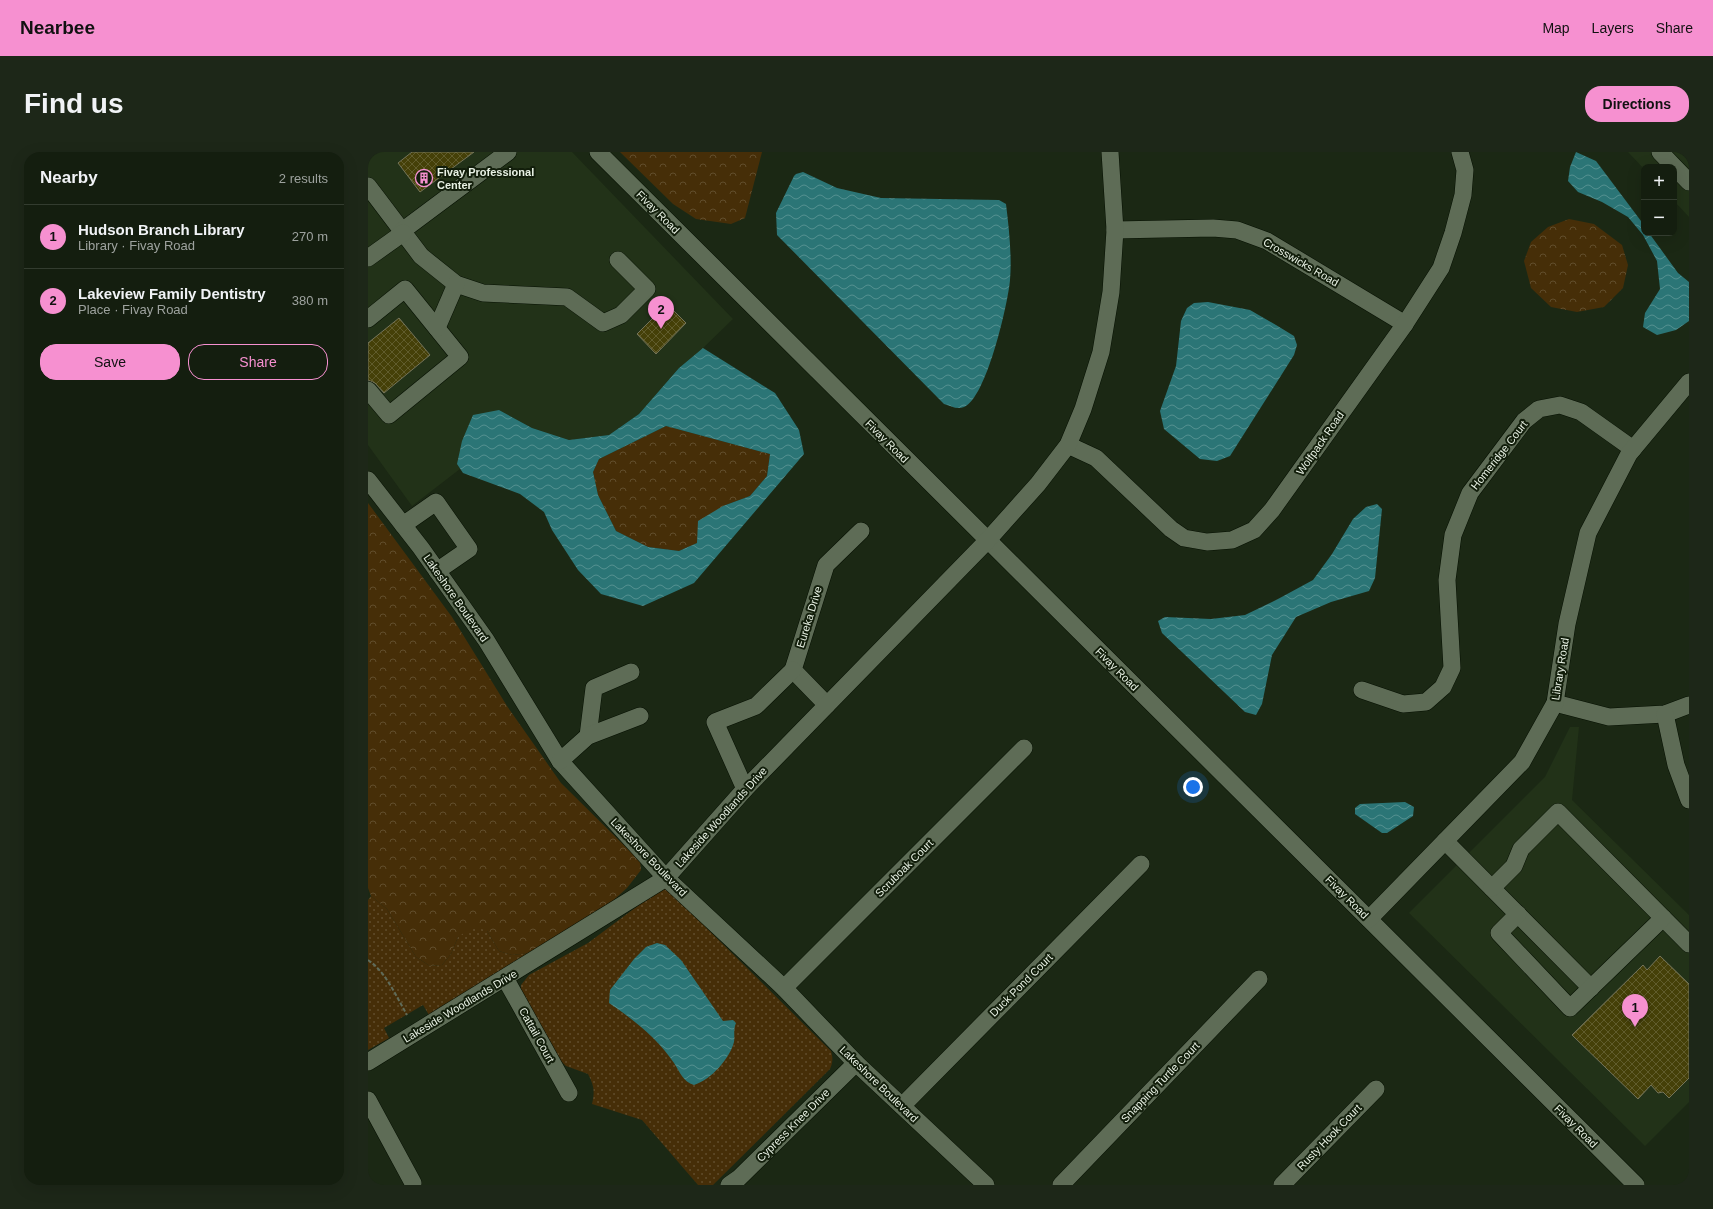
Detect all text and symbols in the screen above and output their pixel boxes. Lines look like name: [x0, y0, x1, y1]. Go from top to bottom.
text: Nearbee: [20, 17, 95, 38]
text: Map: [1542, 20, 1570, 36]
text: Layers: [1592, 20, 1634, 36]
text: Share: [1656, 20, 1693, 36]
button: Directions: [1585, 86, 1689, 122]
text: Find us: [24, 88, 124, 119]
map controls: [1641, 164, 1677, 236]
button: +: [1641, 164, 1677, 200]
place label: Fivay Professional Center: [437, 166, 534, 191]
text: Nearby: [40, 168, 98, 187]
building icon: Fivay Professional Center: [414, 168, 434, 188]
text: 2 results: [279, 171, 328, 186]
street label: Fivay Road: [634, 188, 682, 236]
button: −: [1641, 200, 1677, 236]
text: Hudson Branch Library: [78, 221, 245, 238]
text: 1: [49, 229, 57, 244]
text: 270 m: [292, 229, 328, 244]
street label: Crosswicks Road: [1261, 236, 1341, 288]
text: Library · Fivay Road: [78, 238, 195, 253]
text: Lakeview Family Dentistry: [78, 285, 266, 302]
text: 2: [49, 293, 57, 308]
text: 380 m: [292, 293, 328, 308]
pin: 2: [648, 296, 674, 329]
text: Place · Fivay Road: [78, 302, 188, 317]
button: Save: [40, 344, 180, 380]
button: Share: [188, 344, 328, 380]
street label: Wolfpack Road: [1294, 409, 1346, 477]
street label: Fivay Road: [863, 417, 911, 465]
street label: Homeridge Court: [1468, 418, 1530, 492]
street label: Lakeshore Boulevard: [421, 552, 491, 644]
street label: Eureka Drive: [794, 585, 824, 649]
street label: Library Road: [1549, 637, 1571, 701]
street label: Fivay Road: [1093, 645, 1141, 693]
street label: Lakeside Woodlands Drive: [673, 764, 769, 870]
your location: [1183, 777, 1203, 797]
street label: Lakeshore Boulevard: [609, 815, 689, 899]
street label: Scruboak Court: [873, 837, 935, 899]
street label: Fivay Road: [1323, 873, 1371, 921]
street label: Duck Pond Court: [987, 951, 1055, 1019]
street label: Lakeside Woodlands Drive: [401, 967, 519, 1045]
pin: 1: [1622, 994, 1648, 1027]
street label: Cattail Court: [517, 1005, 557, 1065]
street label: Snapping Turtle Court: [1119, 1039, 1201, 1125]
street label: Lakeshore Boulevard: [837, 1044, 921, 1124]
street label: Cypress Knee Drive: [754, 1086, 832, 1164]
street label: Rusty Hook Court: [1295, 1102, 1363, 1172]
street label: Fivay Road: [1552, 1102, 1600, 1150]

